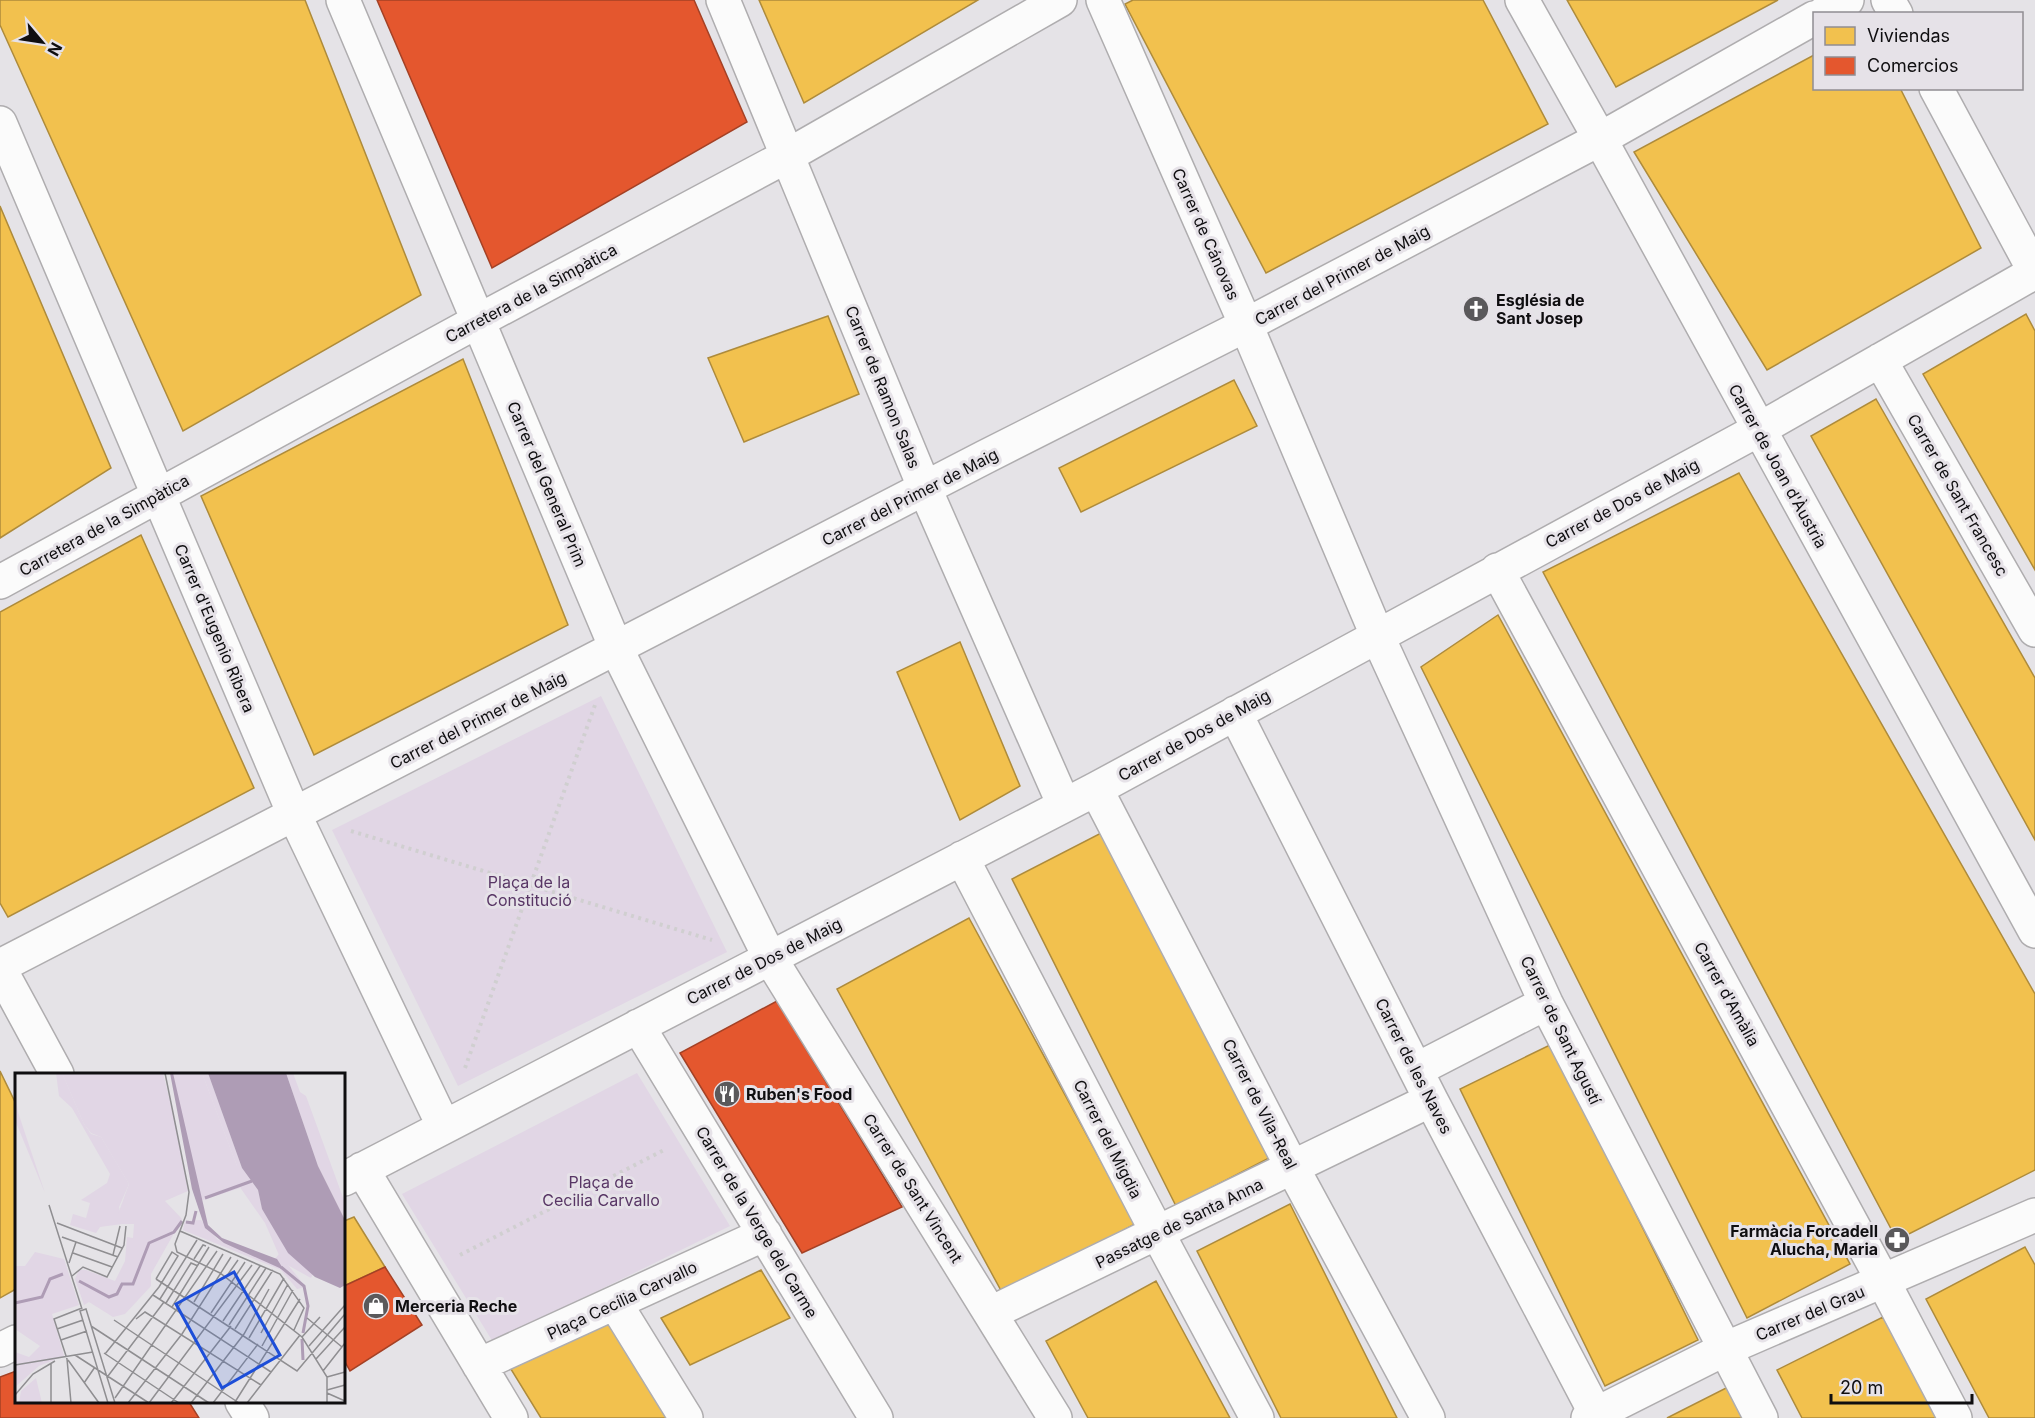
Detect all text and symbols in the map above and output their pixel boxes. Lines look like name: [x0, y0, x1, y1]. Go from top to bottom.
north arrow: [12, 12, 72, 72]
legend: [1813, 12, 2023, 90]
text: Viviendas: [1867, 25, 1950, 46]
text: N: [43, 39, 67, 59]
text: Comercios: [1867, 55, 1959, 76]
street label: Carrer de Cánovas: [1168, 165, 1244, 303]
street label: Carrer del Primer de Maig: [1251, 220, 1433, 330]
street label: Carretera de la Simpàtica: [442, 239, 620, 347]
place label: Església de Sant Josep: [1496, 290, 1585, 328]
church icon: Església de Sant Josep: [1461, 294, 1491, 324]
street label: Carrer de Ramon Salas: [841, 303, 925, 471]
street label: Carrer de Joan d'Àustria: [1724, 380, 1832, 552]
street label: Carrer del General Prim: [503, 398, 591, 570]
street label: Carrer de Sant Francesc: [1903, 410, 2013, 580]
street label: Carrer del Primer de Maig: [819, 444, 1001, 550]
street label: Carrer de Dos de Maig: [1542, 454, 1702, 552]
street label: Carretera de la Simpàtica: [15, 470, 193, 580]
street label: Carrer d'Eugenio Ribera: [170, 541, 260, 715]
street label: Carrer del Primer de Maig: [387, 667, 569, 773]
street label: Carrer de Dos de Maig: [1114, 685, 1274, 785]
park label: Plaça de la Constitució: [486, 872, 572, 910]
street label: Carrer de Dos de Maig: [683, 913, 845, 1009]
street label: Carrer d'Amàlia: [1690, 938, 1764, 1050]
street label: Carrer de Sant Agustí: [1516, 953, 1606, 1108]
street label: Carrer de les Naves: [1371, 995, 1457, 1137]
street label: Carrer de Vila-Real: [1218, 1035, 1302, 1173]
inset map: [15, 1073, 345, 1403]
street label: Carrer del Migdia: [1069, 1076, 1147, 1202]
restaurant icon: Ruben's Food: [712, 1079, 742, 1109]
place label: Ruben's Food: [746, 1084, 852, 1104]
street label: Carrer de Sant Vincent: [859, 1110, 967, 1266]
street label: Carrer de la Verge del Carme: [692, 1122, 822, 1322]
park label: Plaça de Cecilia Carvallo: [542, 1172, 660, 1210]
street label: Passatge de Santa Anna: [1092, 1174, 1266, 1272]
place label: Farmàcia Forcadell Alucha, Maria: [1730, 1221, 1878, 1259]
pharmacy icon: Farmàcia Forcadell Alucha, Maria: [1882, 1225, 1912, 1255]
street label: Plaça Cecília Carvallo: [544, 1256, 700, 1344]
street label: Carrer del Grau: [1752, 1281, 1868, 1345]
shop icon: Merceria Reche: [361, 1291, 391, 1321]
place label: Merceria Reche: [395, 1296, 517, 1316]
scale bar: [1831, 1367, 1972, 1405]
text: 20 m: [1840, 1377, 1883, 1398]

